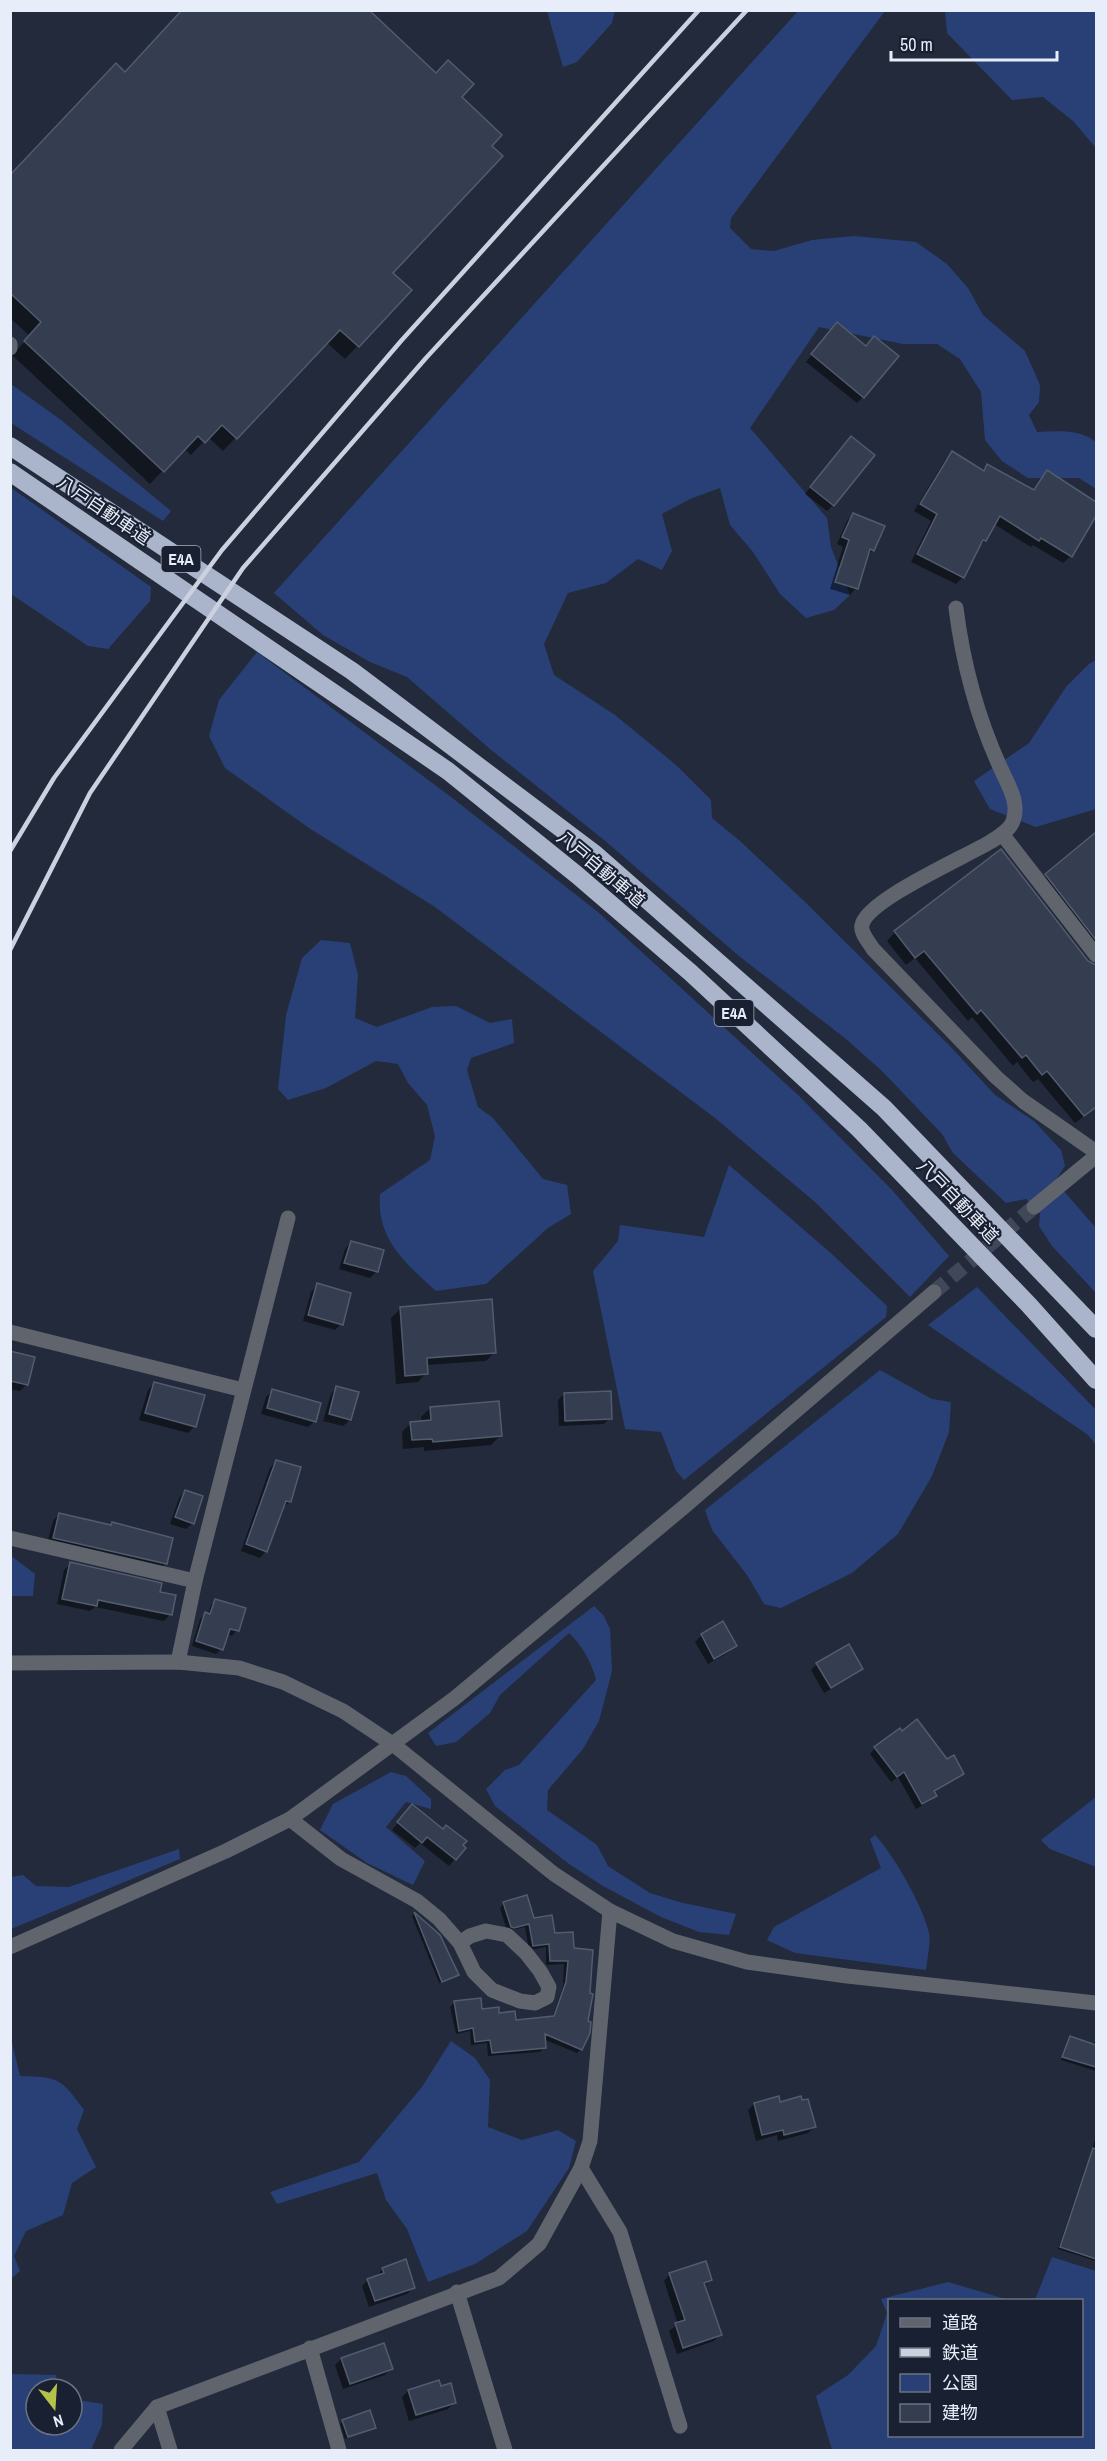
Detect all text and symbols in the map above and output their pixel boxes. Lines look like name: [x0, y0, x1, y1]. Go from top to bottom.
scale bar: [891, 24, 1058, 62]
text: 50 m: [900, 32, 933, 57]
street label: 八戸自動車道: [52, 469, 156, 551]
road number: E4A: [162, 546, 201, 572]
street label: 八戸自動車道: [552, 825, 650, 913]
road number: E4A: [714, 1000, 754, 1026]
street label: 八戸自動車道: [911, 1153, 1005, 1249]
legend: [888, 2299, 1083, 2437]
text: 道路: [942, 2310, 978, 2335]
text: 鉄道: [942, 2340, 978, 2365]
text: 公園: [942, 2370, 978, 2395]
north arrow: [24, 2377, 84, 2437]
text: 建物: [942, 2400, 978, 2425]
text: N: [51, 2409, 66, 2433]

